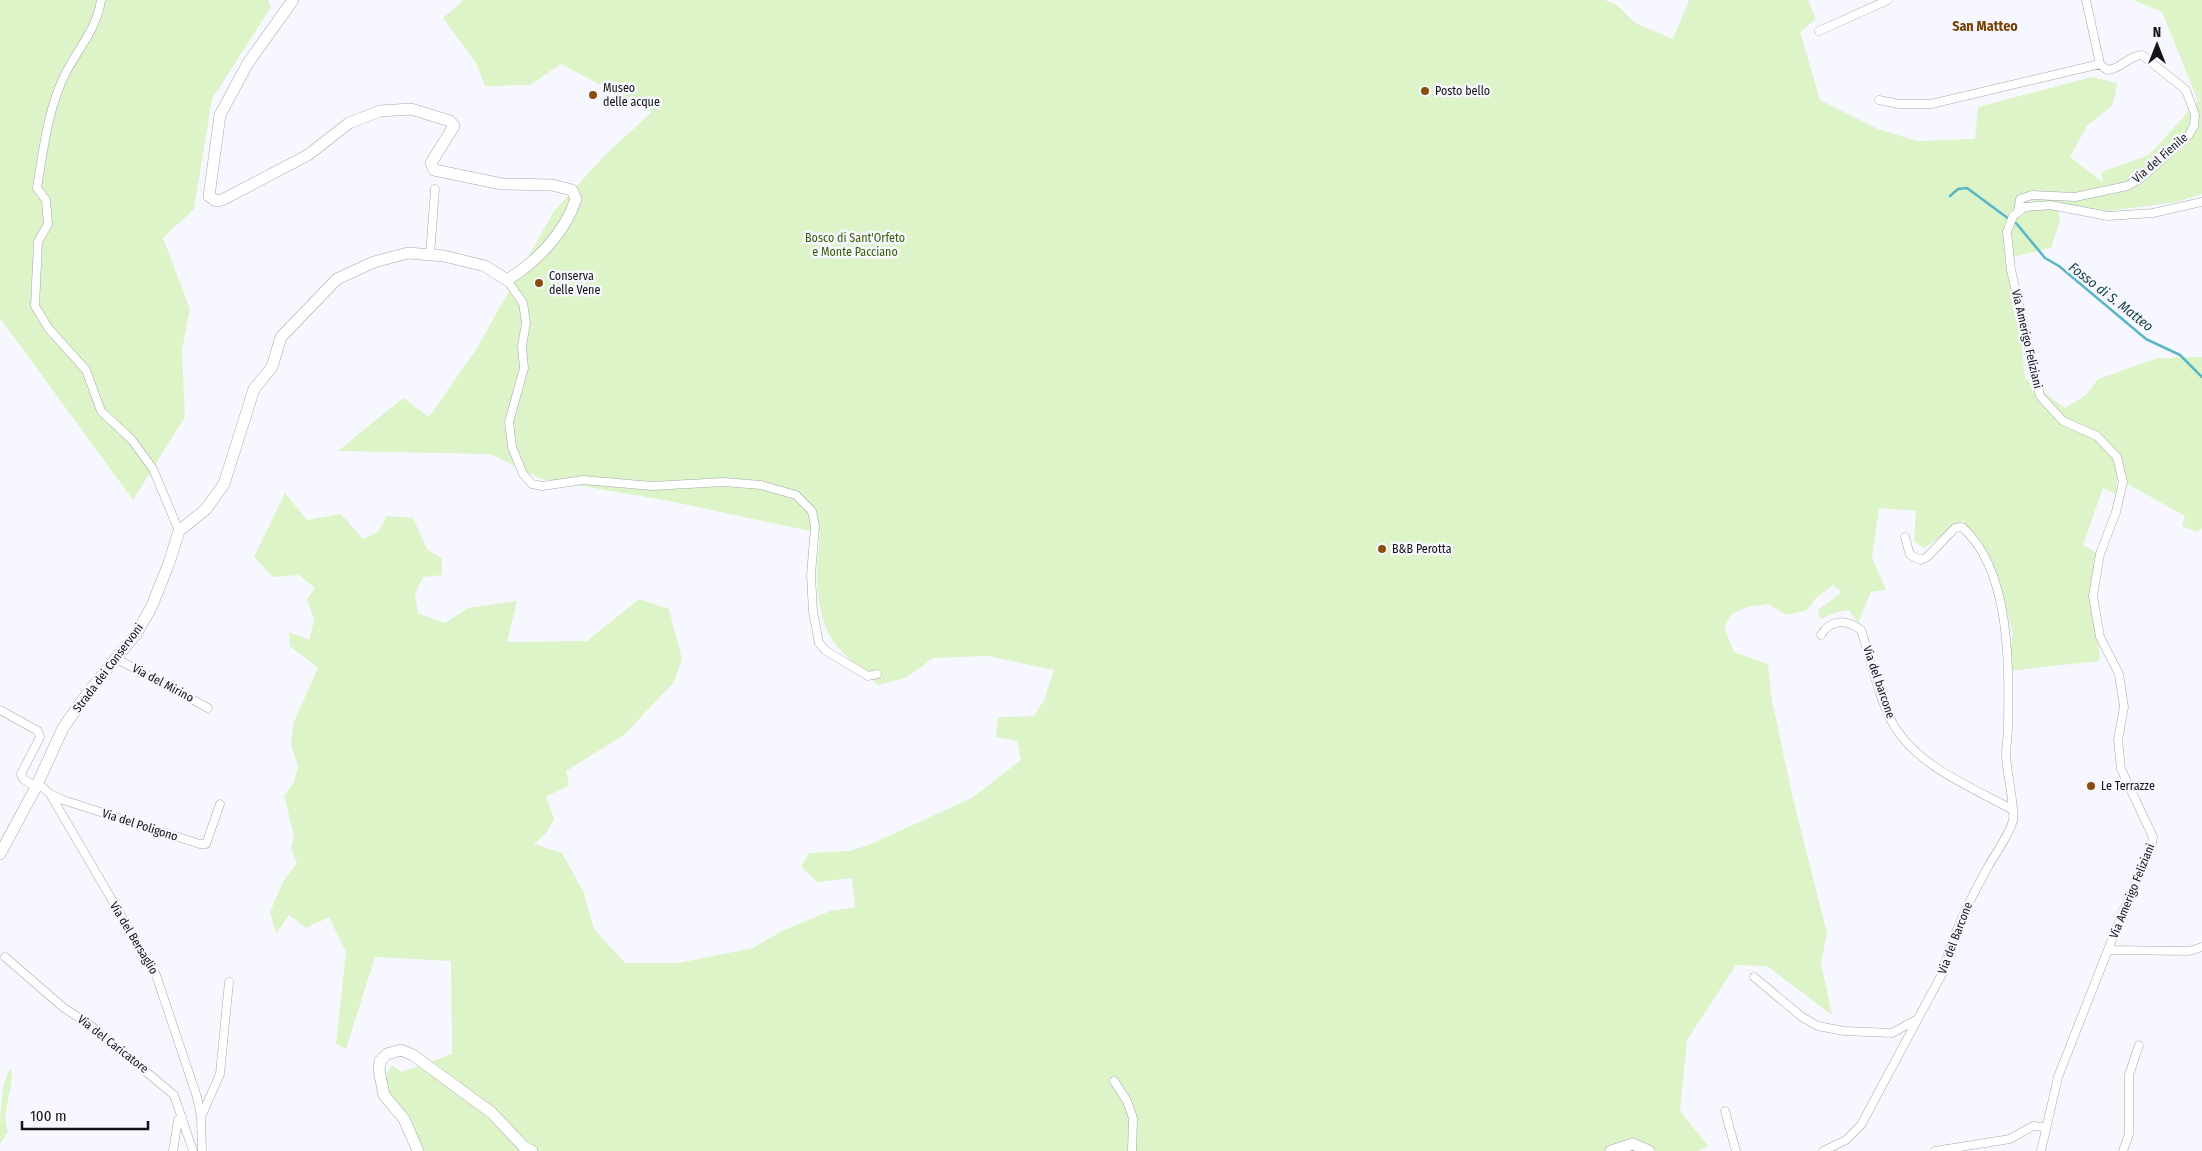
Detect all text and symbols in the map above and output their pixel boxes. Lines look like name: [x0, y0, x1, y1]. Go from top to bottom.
district label: San Matteo: [1952, 18, 2018, 35]
north arrow: [2132, 20, 2182, 70]
text: N: [2153, 24, 2161, 41]
place label: Museo delle acque: [603, 81, 660, 109]
place label: Posto bello: [1435, 84, 1490, 98]
marker: Posto bello: [1419, 85, 1431, 97]
marker: Museo delle acque: [587, 89, 599, 101]
street label: Via del Fienile: [2130, 130, 2190, 186]
park label: Bosco di Sant'Orfeto e Monte Pacciano: [805, 231, 905, 259]
water label: Fosso di S. Matteo: [2065, 259, 2157, 335]
place label: Conserva delle Vene: [549, 269, 600, 297]
marker: Conserva delle Vene: [533, 277, 545, 289]
street label: Via Amerigo Feliziani: [2009, 288, 2045, 390]
place label: B&B Perotta: [1392, 542, 1452, 556]
marker: B&B Perotta: [1376, 543, 1388, 555]
street label: Strada dei Conservoni: [70, 621, 146, 715]
street label: Via del barcone: [1860, 644, 1898, 720]
street label: Via del Mirino: [130, 661, 196, 705]
place label: Le Terrazze: [2101, 779, 2155, 793]
marker: Le Terrazze: [2085, 780, 2097, 792]
street label: Via del Poligono: [100, 806, 180, 844]
street label: Via Amerigo Feliziani: [2107, 842, 2157, 940]
street label: Via del Bersaglio: [107, 899, 161, 977]
street label: Via del Barcone: [1935, 900, 1975, 976]
street label: Via del Caricatore: [75, 1012, 151, 1076]
scale bar: [22, 1098, 149, 1130]
text: 100 m: [30, 1107, 67, 1125]

